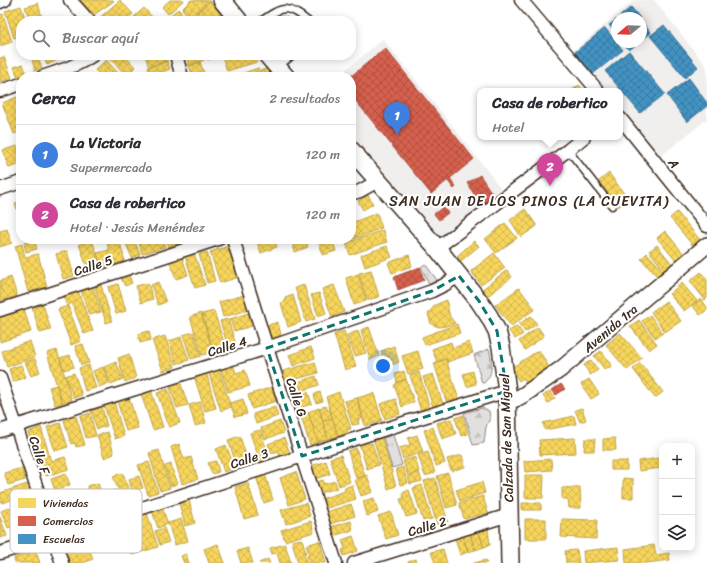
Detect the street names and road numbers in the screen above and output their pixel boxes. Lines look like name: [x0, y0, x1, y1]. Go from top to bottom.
street label: A: [661, 152, 685, 174]
street label: Calle 5: [71, 248, 116, 283]
street label: Avenida 1ra: [577, 298, 643, 359]
street label: Calle 4: [205, 330, 250, 363]
street label: Calzada de San Miguel: [493, 373, 520, 503]
street label: Calle G: [279, 374, 314, 420]
street label: Calle F: [22, 433, 57, 478]
street label: Calle 3: [227, 441, 271, 475]
street label: Calle 2: [405, 510, 450, 543]

